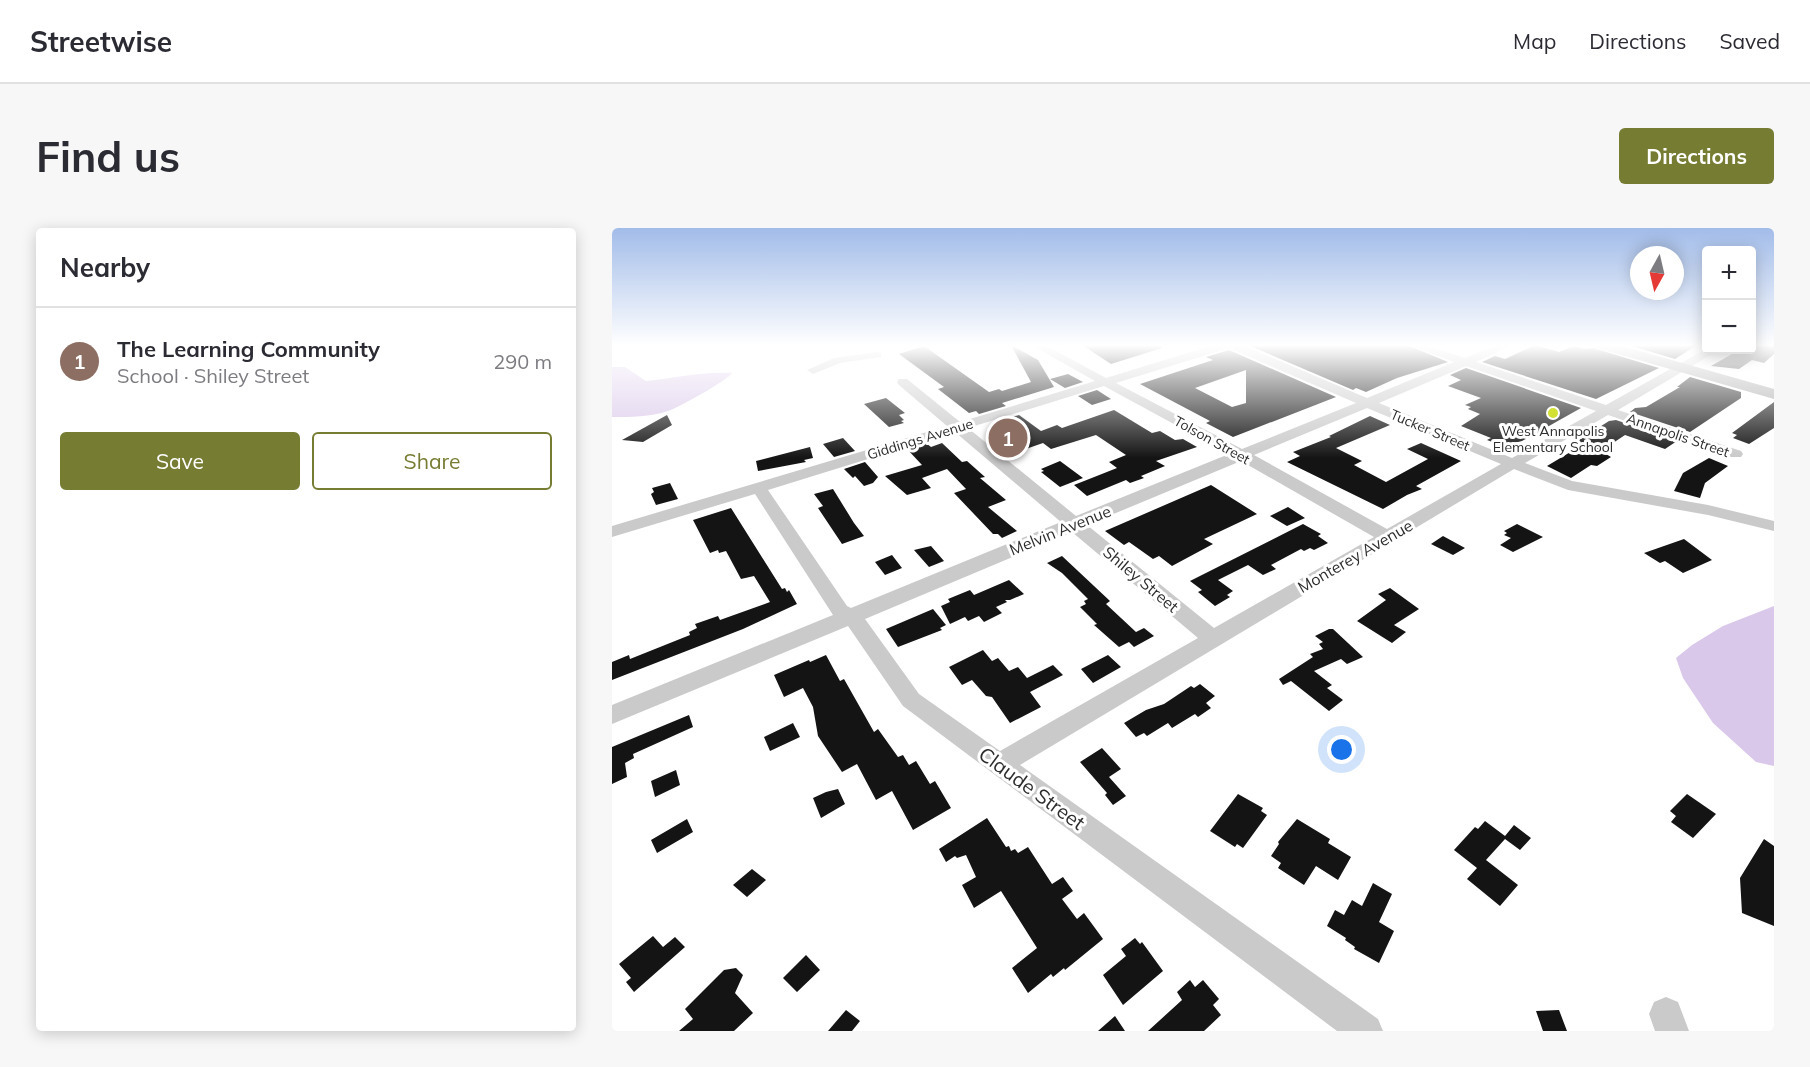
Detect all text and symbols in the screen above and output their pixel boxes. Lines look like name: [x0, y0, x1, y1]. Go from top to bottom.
text: Streetwise: [30, 24, 172, 59]
text: Map: [1513, 28, 1556, 54]
text: Directions: [1589, 28, 1686, 54]
text: Saved: [1719, 28, 1780, 54]
button: Directions: [1619, 128, 1774, 184]
text: Find us: [36, 130, 180, 183]
north arrow: [1630, 246, 1684, 300]
map controls: [1702, 246, 1756, 354]
button: +: [1702, 246, 1756, 300]
text: Nearby: [60, 251, 150, 284]
button: −: [1702, 300, 1756, 354]
text: The Learning Community: [117, 335, 380, 363]
text: 1: [74, 349, 86, 374]
text: 290 m: [493, 349, 552, 374]
text: School · Shiley Street: [117, 363, 309, 388]
street label: Tucker Street: [1388, 405, 1473, 455]
marker: West Annapolis Elementary School: [1546, 406, 1560, 420]
street label: Annapolis Street: [1624, 409, 1732, 461]
street label: Tolson Street: [1171, 412, 1253, 468]
street label: Giddings Avenue: [865, 414, 975, 464]
pin: 1: [988, 416, 1028, 460]
place label: West Annapolis Elementary School: [1493, 422, 1613, 456]
button: Save: [60, 432, 300, 490]
button: Share: [312, 432, 552, 490]
street label: Melvin Avenue: [1006, 501, 1114, 559]
street label: Monterey Avenue: [1294, 515, 1416, 597]
street label: Shiley Street: [1099, 542, 1183, 617]
your location: [1327, 735, 1356, 764]
street label: Claude Street: [974, 741, 1090, 835]

